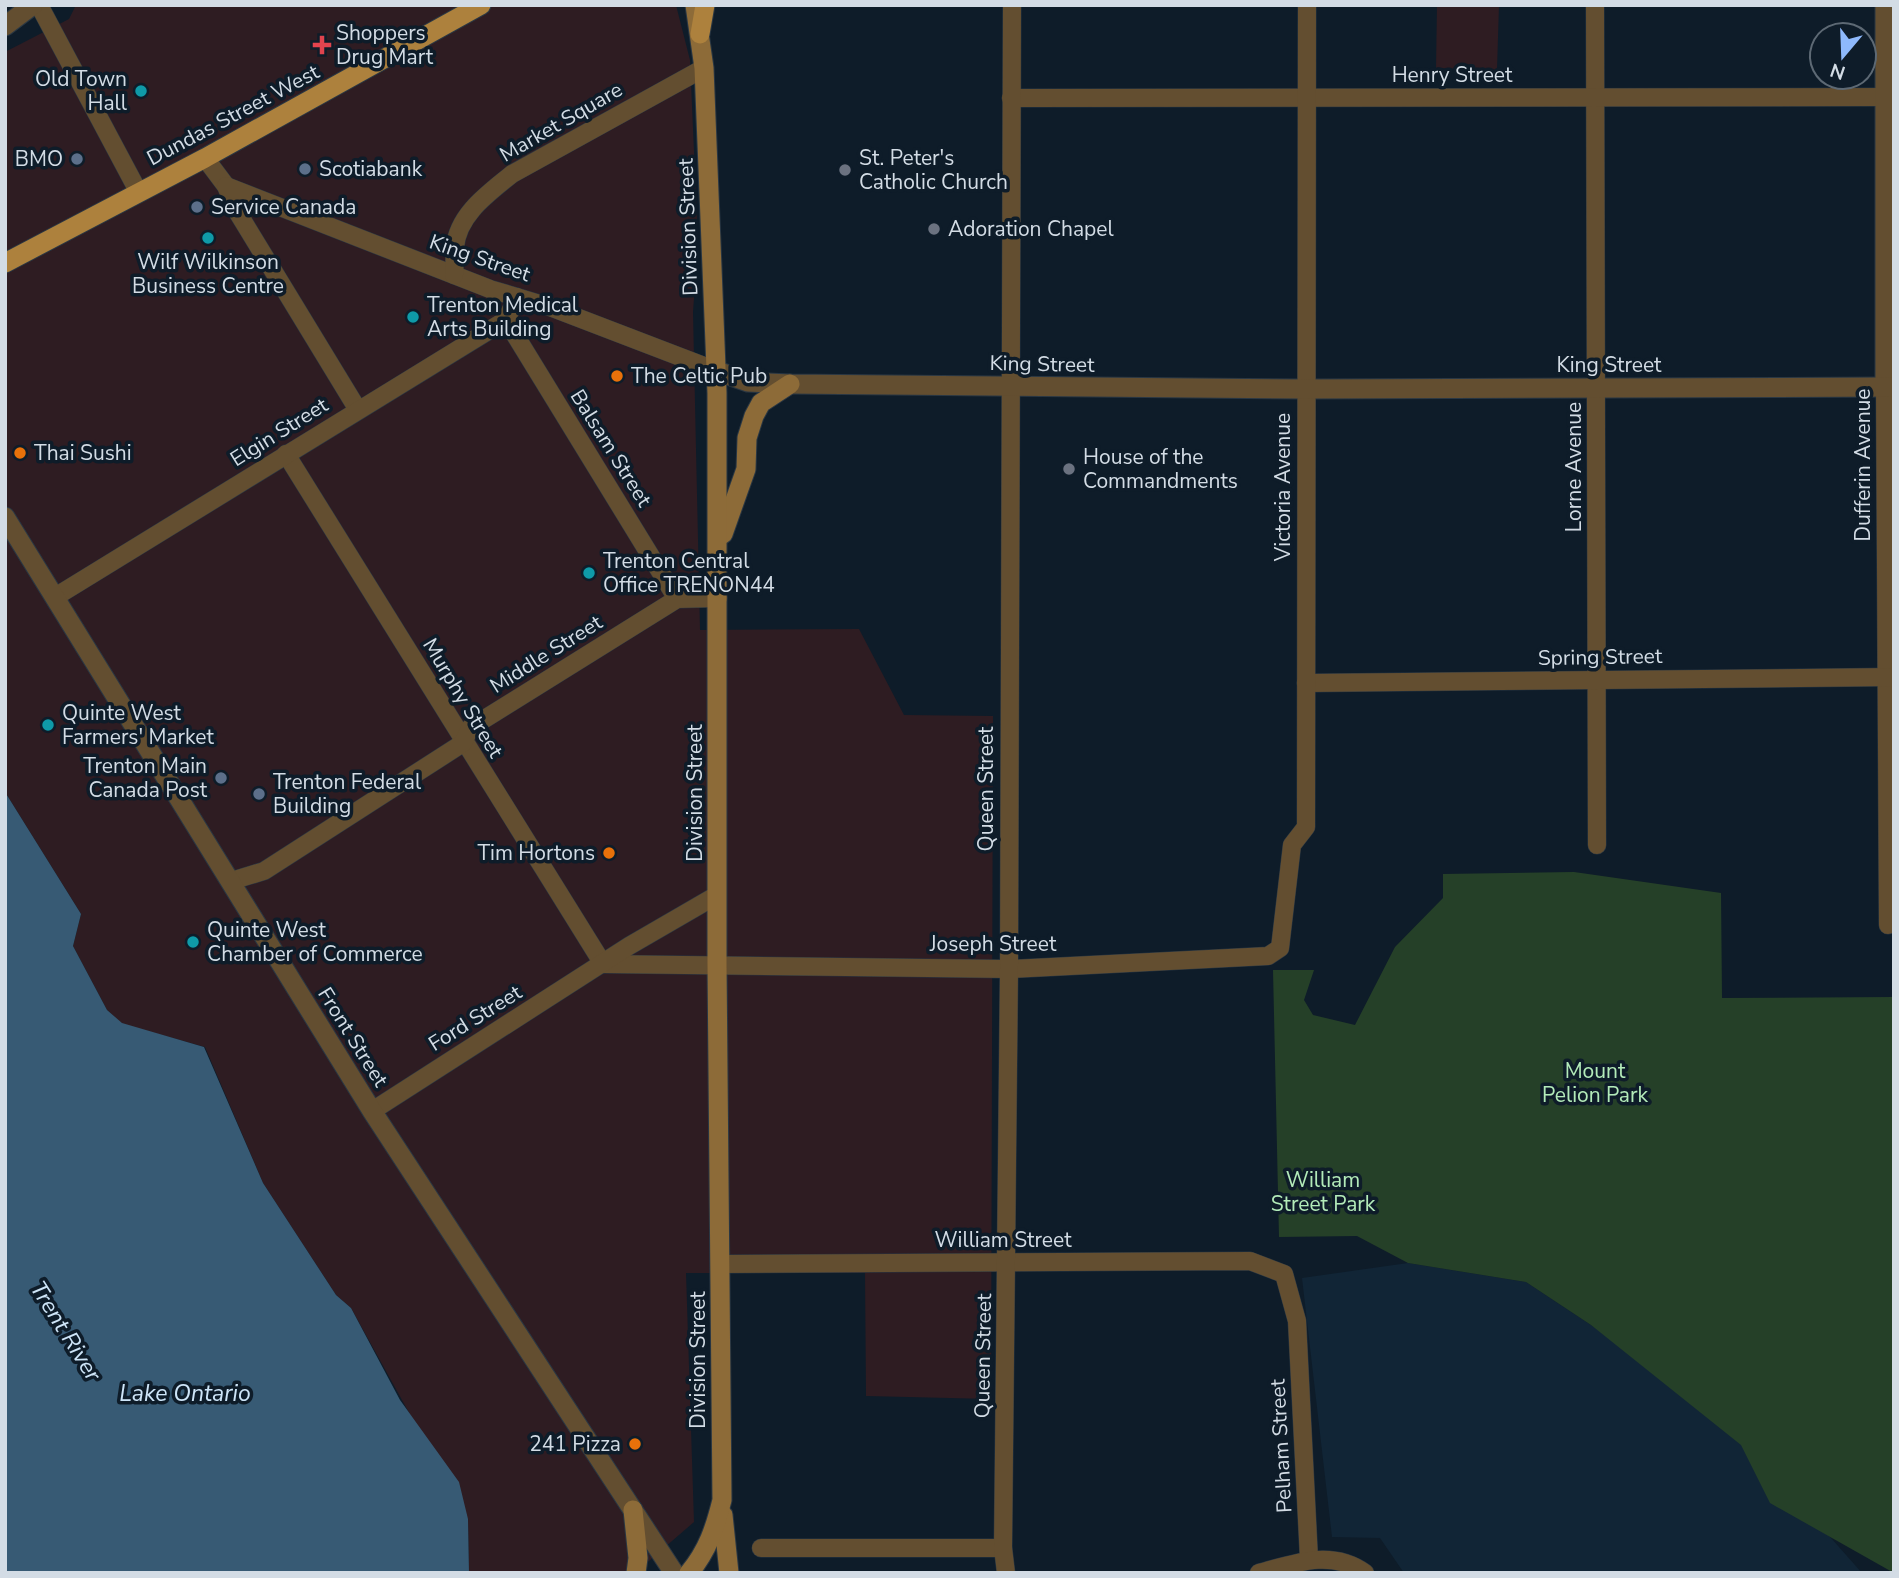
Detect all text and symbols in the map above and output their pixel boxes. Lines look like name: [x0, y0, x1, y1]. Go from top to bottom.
place label: Shoppers Drug Mart: [336, 19, 434, 71]
north arrow: [1808, 21, 1878, 91]
marker: Shoppers Drug Mart: [314, 37, 330, 53]
street label: Dundas Street West: [142, 57, 325, 172]
text: N: [1827, 57, 1849, 86]
street label: Henry Street: [1392, 61, 1513, 89]
place label: Old Town Hall: [35, 65, 128, 117]
street label: Market Square: [495, 76, 627, 168]
marker: Old Town Hall: [133, 83, 149, 99]
place label: St. Peter's Catholic Church: [859, 144, 1008, 196]
place label: BMO: [15, 145, 63, 173]
marker: BMO: [69, 151, 85, 167]
place label: Scotiabank: [319, 155, 423, 183]
street label: Division Street: [672, 157, 704, 296]
marker: Scotiabank: [297, 161, 313, 177]
marker: St. Peter's Catholic Church: [837, 162, 853, 178]
place label: Service Canada: [211, 193, 356, 221]
marker: Service Canada: [189, 199, 205, 215]
place label: Adoration Chapel: [948, 215, 1114, 243]
marker: Adoration Chapel: [926, 221, 942, 237]
street label: King Street: [426, 228, 535, 289]
marker: Wilf Wilkinson Business Centre: [200, 230, 216, 246]
place label: Wilf Wilkinson Business Centre: [132, 248, 284, 300]
place label: Trenton Medical Arts Building: [427, 291, 579, 343]
marker: Trenton Medical Arts Building: [405, 309, 421, 325]
street label: King Street: [989, 349, 1095, 379]
street label: King Street: [1557, 351, 1662, 379]
place label: The Celtic Pub: [631, 362, 767, 390]
marker: The Celtic Pub: [609, 368, 625, 384]
street label: Balsam Street: [564, 384, 659, 513]
street label: Dufferin Avenue: [1849, 388, 1877, 542]
street label: Elgin Street: [225, 391, 334, 473]
street label: Lorne Avenue: [1560, 402, 1588, 532]
street label: Victoria Avenue: [1269, 413, 1297, 562]
place label: Thai Sushi: [34, 439, 132, 467]
place label: House of the Commandments: [1083, 443, 1238, 495]
marker: Thai Sushi: [12, 445, 28, 461]
marker: House of the Commandments: [1061, 461, 1077, 477]
place label: Trenton Central Office TRENON44: [603, 547, 775, 599]
marker: Trenton Central Office TRENON44: [581, 565, 597, 581]
street label: Middle Street: [485, 608, 608, 700]
street label: Murphy Street: [416, 633, 510, 764]
street label: Spring Street: [1538, 642, 1663, 672]
place label: Quinte West Farmers' Market: [62, 699, 214, 751]
marker: Quinte West Farmers' Market: [40, 717, 56, 733]
street label: Division Street: [681, 724, 709, 862]
street label: Queen Street: [972, 726, 1000, 851]
place label: Trenton Main Canada Post: [83, 752, 208, 804]
place label: Trenton Federal Building: [273, 768, 422, 820]
marker: Trenton Main Canada Post: [213, 770, 229, 786]
marker: Trenton Federal Building: [251, 786, 267, 802]
place label: Tim Hortons: [477, 839, 595, 867]
marker: Tim Hortons: [601, 845, 617, 861]
place label: Quinte West Chamber of Commerce: [207, 916, 423, 968]
street label: Joseph Street: [929, 930, 1057, 958]
marker: Quinte West Chamber of Commerce: [185, 934, 201, 950]
street label: Ford Street: [423, 978, 528, 1058]
street label: Front Street: [311, 982, 395, 1093]
park label: Mount Pelion Park: [1542, 1057, 1649, 1109]
park label: William Street Park: [1271, 1166, 1376, 1218]
street label: William Street: [934, 1226, 1072, 1254]
water label: Trent River: [23, 1275, 109, 1388]
street label: Division Street: [684, 1291, 712, 1429]
street label: Queen Street: [968, 1293, 998, 1419]
water label: Lake Ontario: [119, 1378, 251, 1409]
street label: Pelham Street: [1263, 1378, 1298, 1514]
place label: 241 Pizza: [529, 1430, 621, 1458]
marker: 241 Pizza: [627, 1436, 643, 1452]

